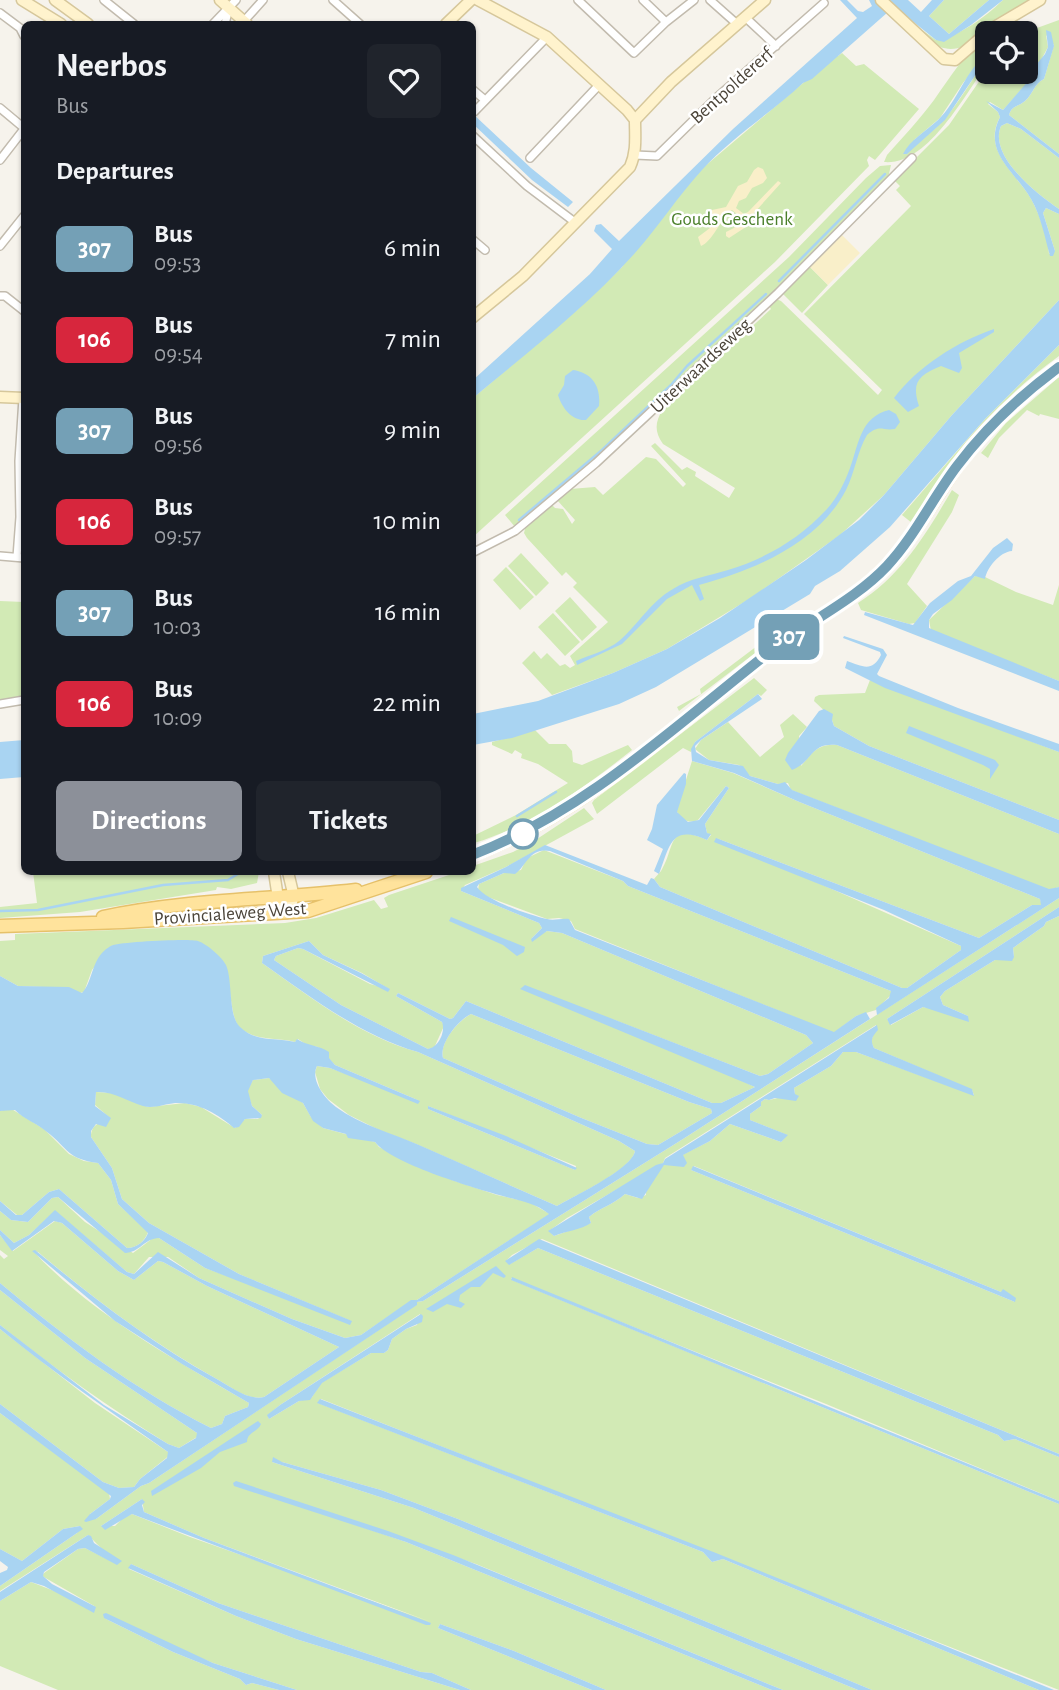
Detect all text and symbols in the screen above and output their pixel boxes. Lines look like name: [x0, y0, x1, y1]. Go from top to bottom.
map controls: [975, 21, 1038, 84]
button: locate: [975, 21, 1038, 84]
street label: Bentpoldererf: [687, 43, 778, 128]
button: heart: [367, 44, 441, 118]
text: Neerbos: [56, 50, 167, 83]
text: Bus: [56, 95, 89, 118]
text: Departures: [56, 158, 174, 184]
park label: Gouds Geschenk: [671, 210, 793, 229]
text: Bus: [154, 221, 193, 247]
text: 6 min: [384, 235, 441, 261]
text: 307: [78, 237, 111, 261]
text: 09:53: [154, 252, 201, 275]
text: Bus: [154, 312, 193, 338]
street label: Uiterwaardseweg: [647, 314, 755, 417]
text: 7 min: [385, 326, 441, 352]
text: 106: [78, 328, 111, 352]
text: 09:54: [154, 343, 203, 366]
text: Bus: [154, 403, 193, 429]
text: 9 min: [384, 417, 441, 443]
text: 307: [78, 419, 111, 443]
text: 09:56: [154, 434, 203, 457]
text: Bus: [154, 494, 193, 520]
text: 10 min: [374, 508, 441, 534]
text: 106: [78, 510, 111, 534]
text: 09:57: [154, 525, 201, 548]
text: Bus: [154, 585, 193, 611]
text: 16 min: [375, 599, 441, 625]
text: 307: [78, 601, 111, 625]
line badge: 307: [749, 614, 829, 660]
text: 10:03: [154, 616, 201, 639]
text: 307: [772, 625, 806, 649]
text: Bus: [154, 676, 193, 702]
text: 22 min: [373, 690, 441, 716]
text: 106: [78, 692, 111, 716]
text: 10:09: [154, 707, 202, 730]
button: Directions: [56, 781, 242, 861]
button: Tickets: [256, 781, 441, 861]
unlabelled marker: [508, 819, 538, 849]
street label: Provincialeweg West: [153, 899, 307, 929]

